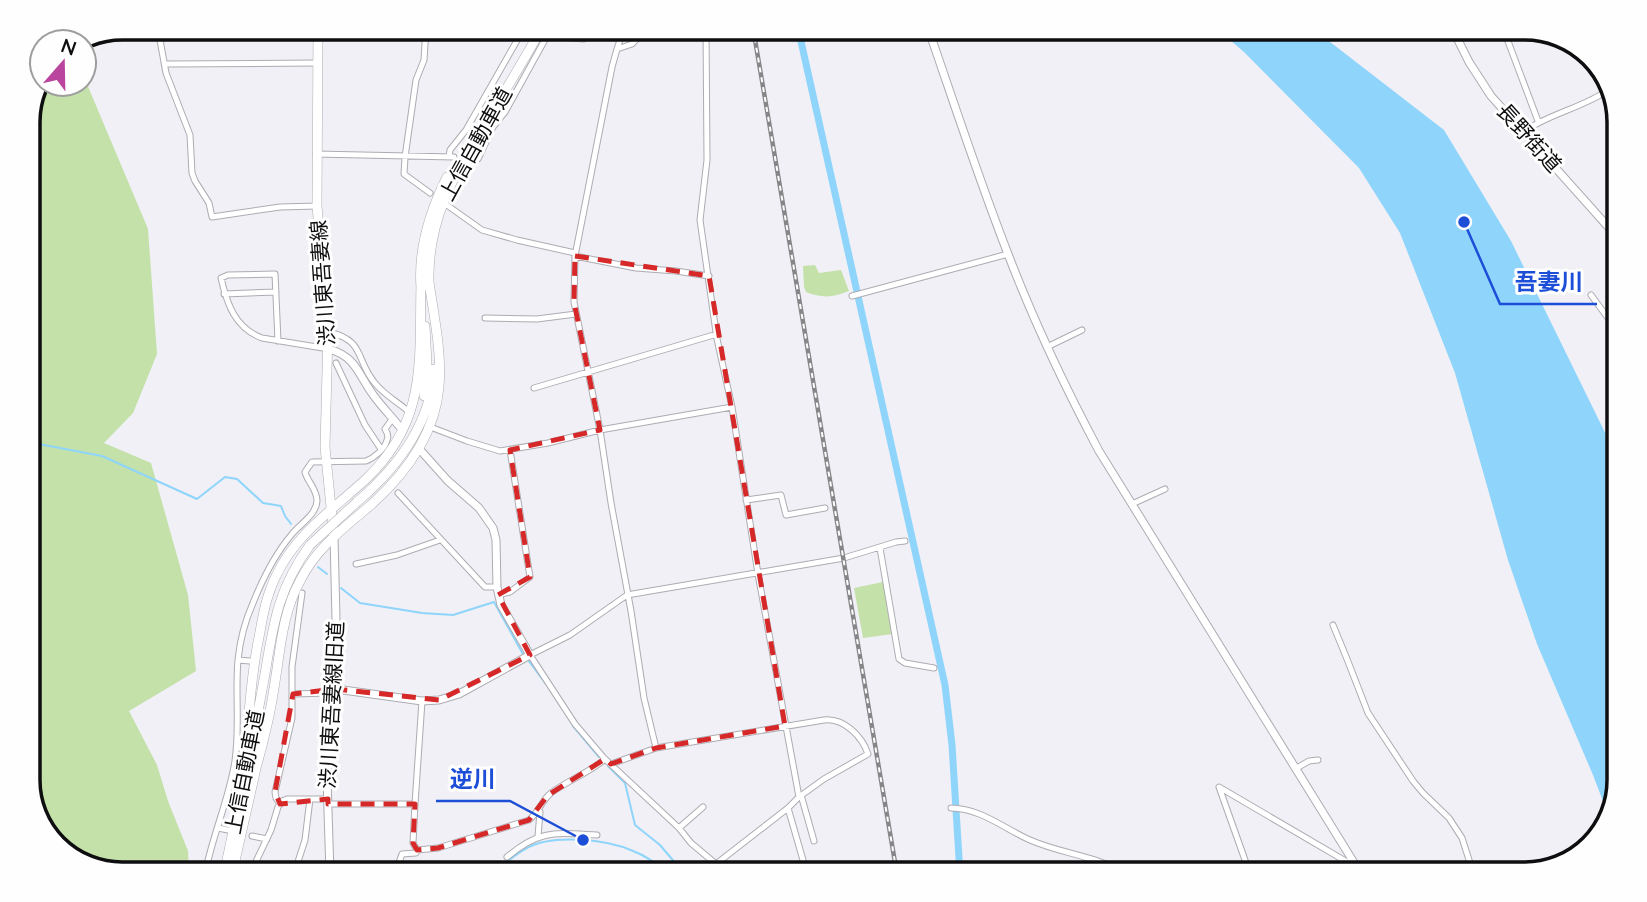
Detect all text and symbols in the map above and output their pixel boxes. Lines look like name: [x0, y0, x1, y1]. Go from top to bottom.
north arrow: [28, 28, 98, 98]
text: N: [58, 33, 80, 60]
street label: 上信自動車道: [433, 82, 516, 204]
street label: 長野街道: [1493, 97, 1568, 177]
street label: 渋川東吾妻線: [305, 219, 338, 347]
callout: 吾妻川: [1500, 260, 1597, 304]
text: 吾妻川: [1515, 267, 1584, 295]
street label: 渋川東吾妻線旧道: [314, 620, 347, 789]
street label: 上信自動車道: [219, 707, 268, 836]
callout: 逆川: [436, 757, 510, 801]
text: 逆川: [450, 764, 496, 792]

